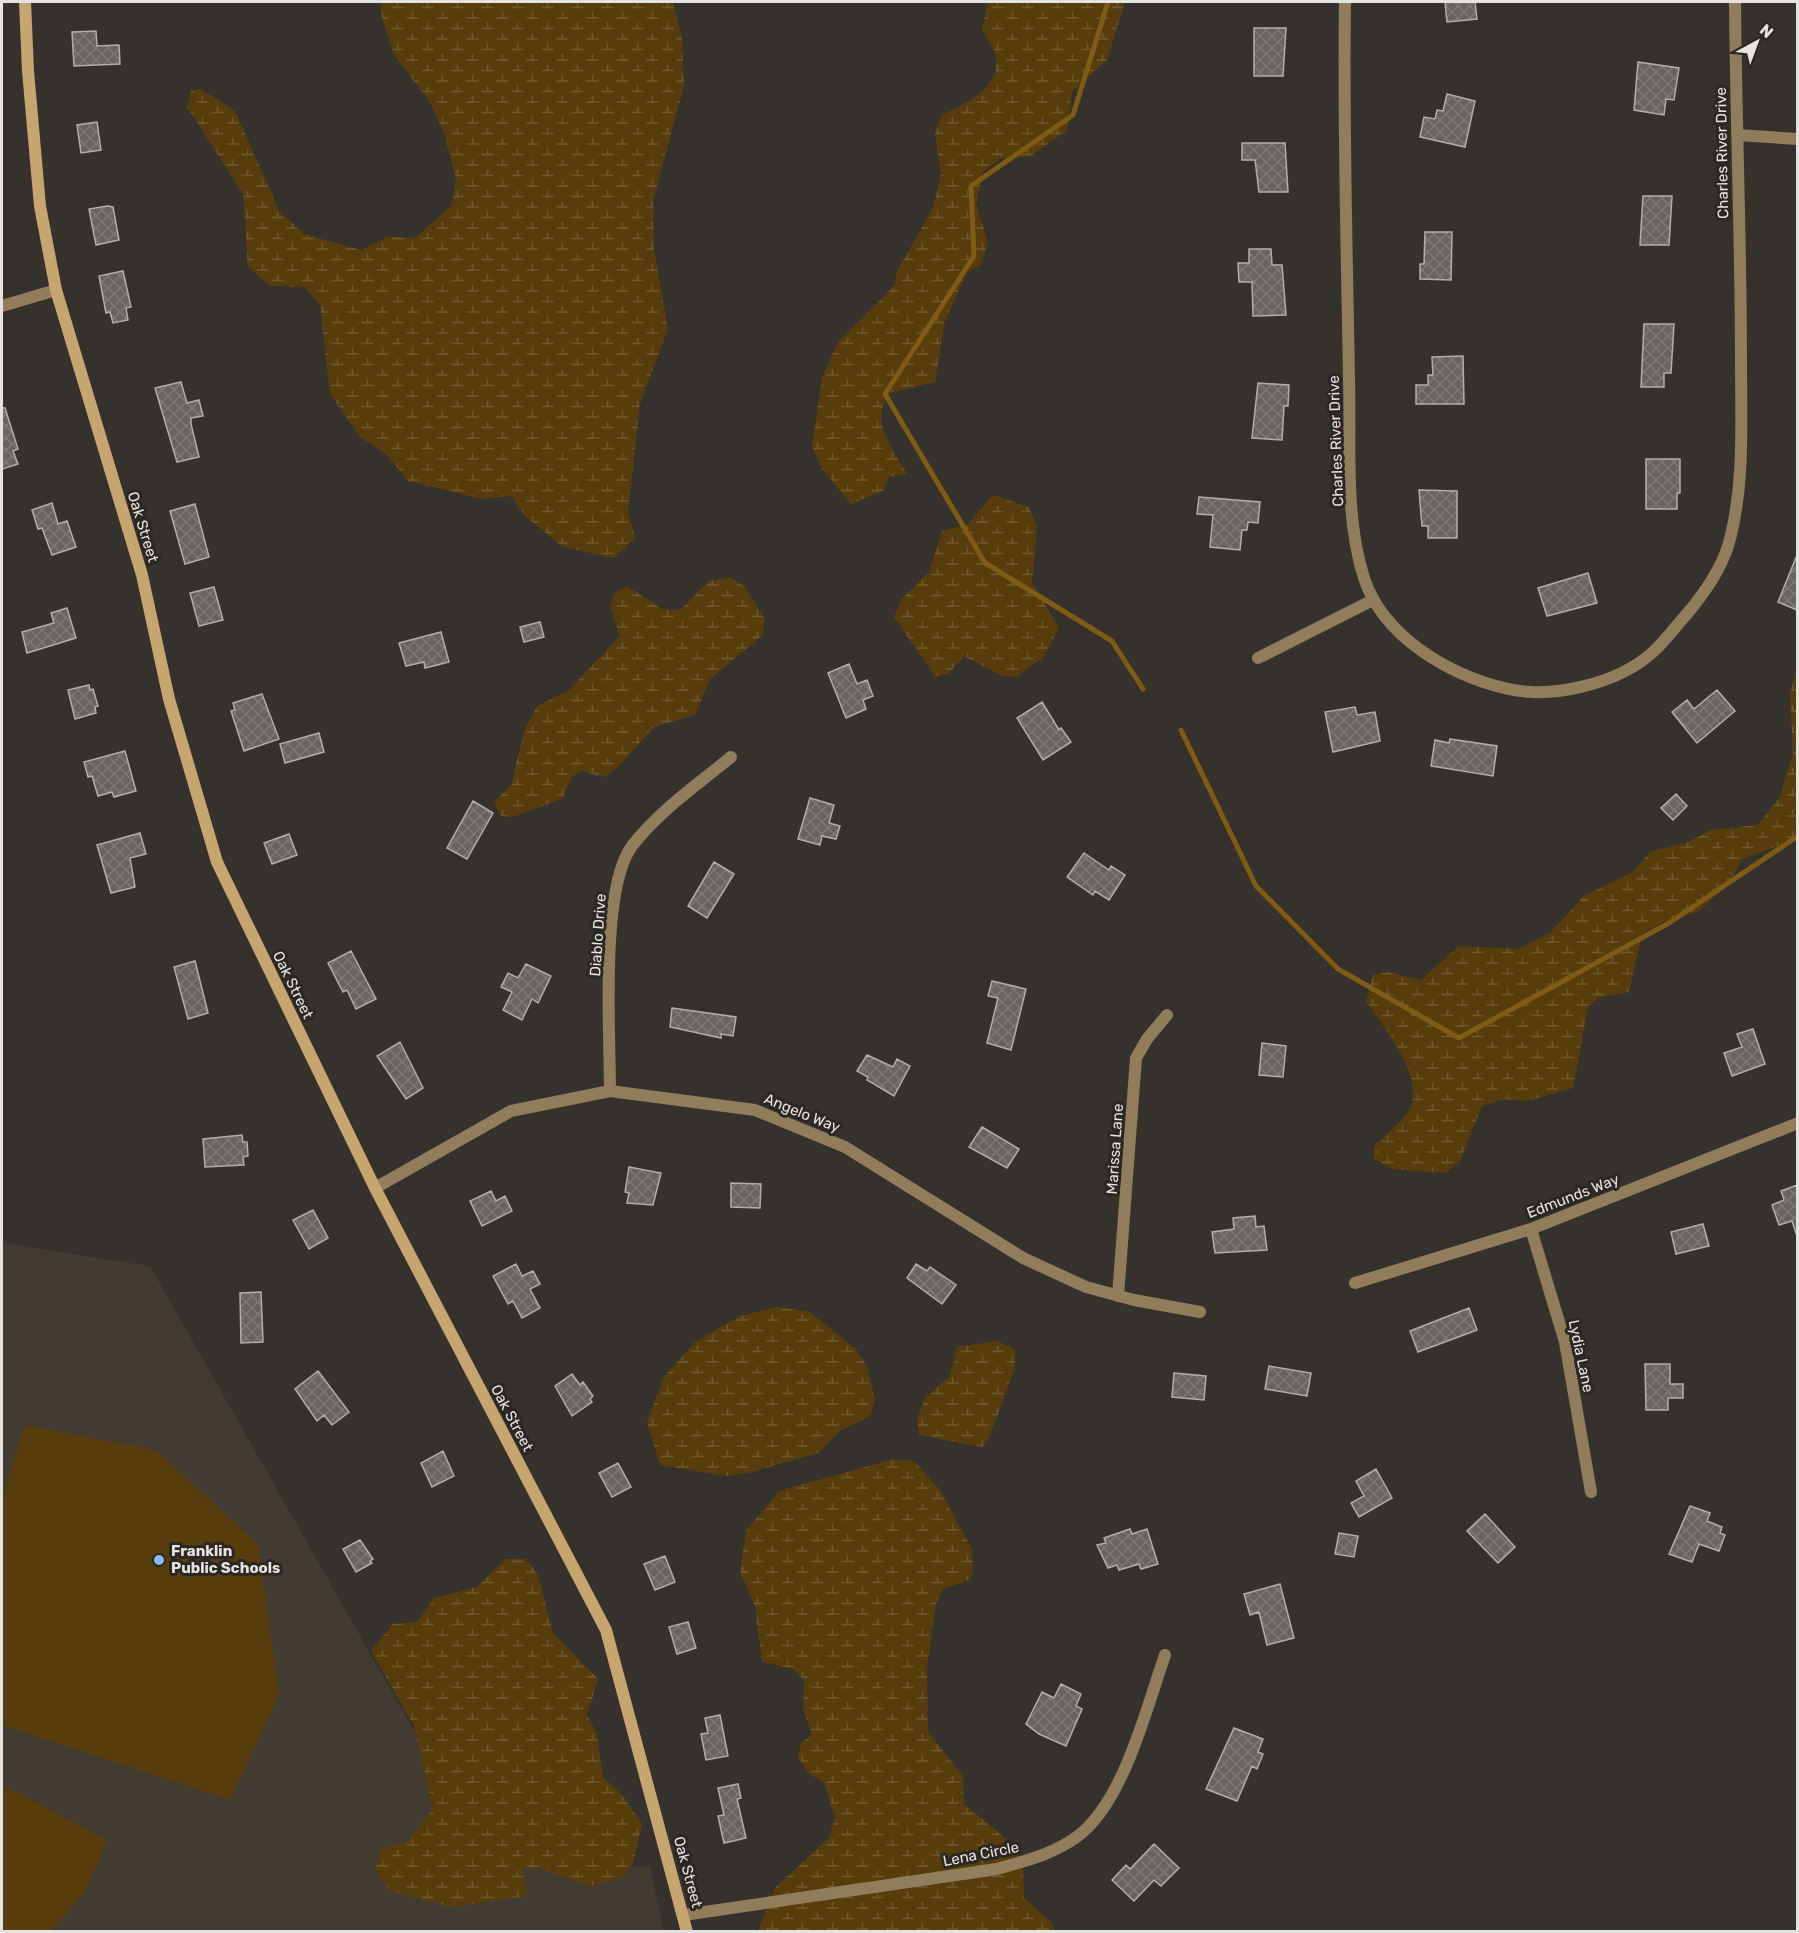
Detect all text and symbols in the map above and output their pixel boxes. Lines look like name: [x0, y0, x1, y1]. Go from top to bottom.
north arrow: [1727, 12, 1787, 72]
text: N: [1756, 20, 1777, 42]
street label: Charles River Drive: [1712, 87, 1732, 219]
street label: Charles River Drive: [1325, 375, 1347, 507]
street label: Oak Street: [124, 489, 162, 565]
street label: Diablo Drive: [586, 893, 610, 977]
street label: Oak Street: [269, 948, 317, 1022]
street label: Angelo Way: [761, 1090, 843, 1136]
street label: Marissa Lane: [1103, 1103, 1127, 1195]
street label: Edmunds Way: [1524, 1170, 1622, 1222]
street label: Lydia Lane: [1565, 1318, 1597, 1394]
street label: Oak Street: [487, 1382, 537, 1455]
place label: Franklin Public Schools: [171, 1542, 280, 1577]
marker: Franklin Public Schools: [152, 1553, 166, 1567]
street label: Oak Street: [670, 1834, 706, 1910]
street label: Lena Circle: [941, 1838, 1021, 1870]

